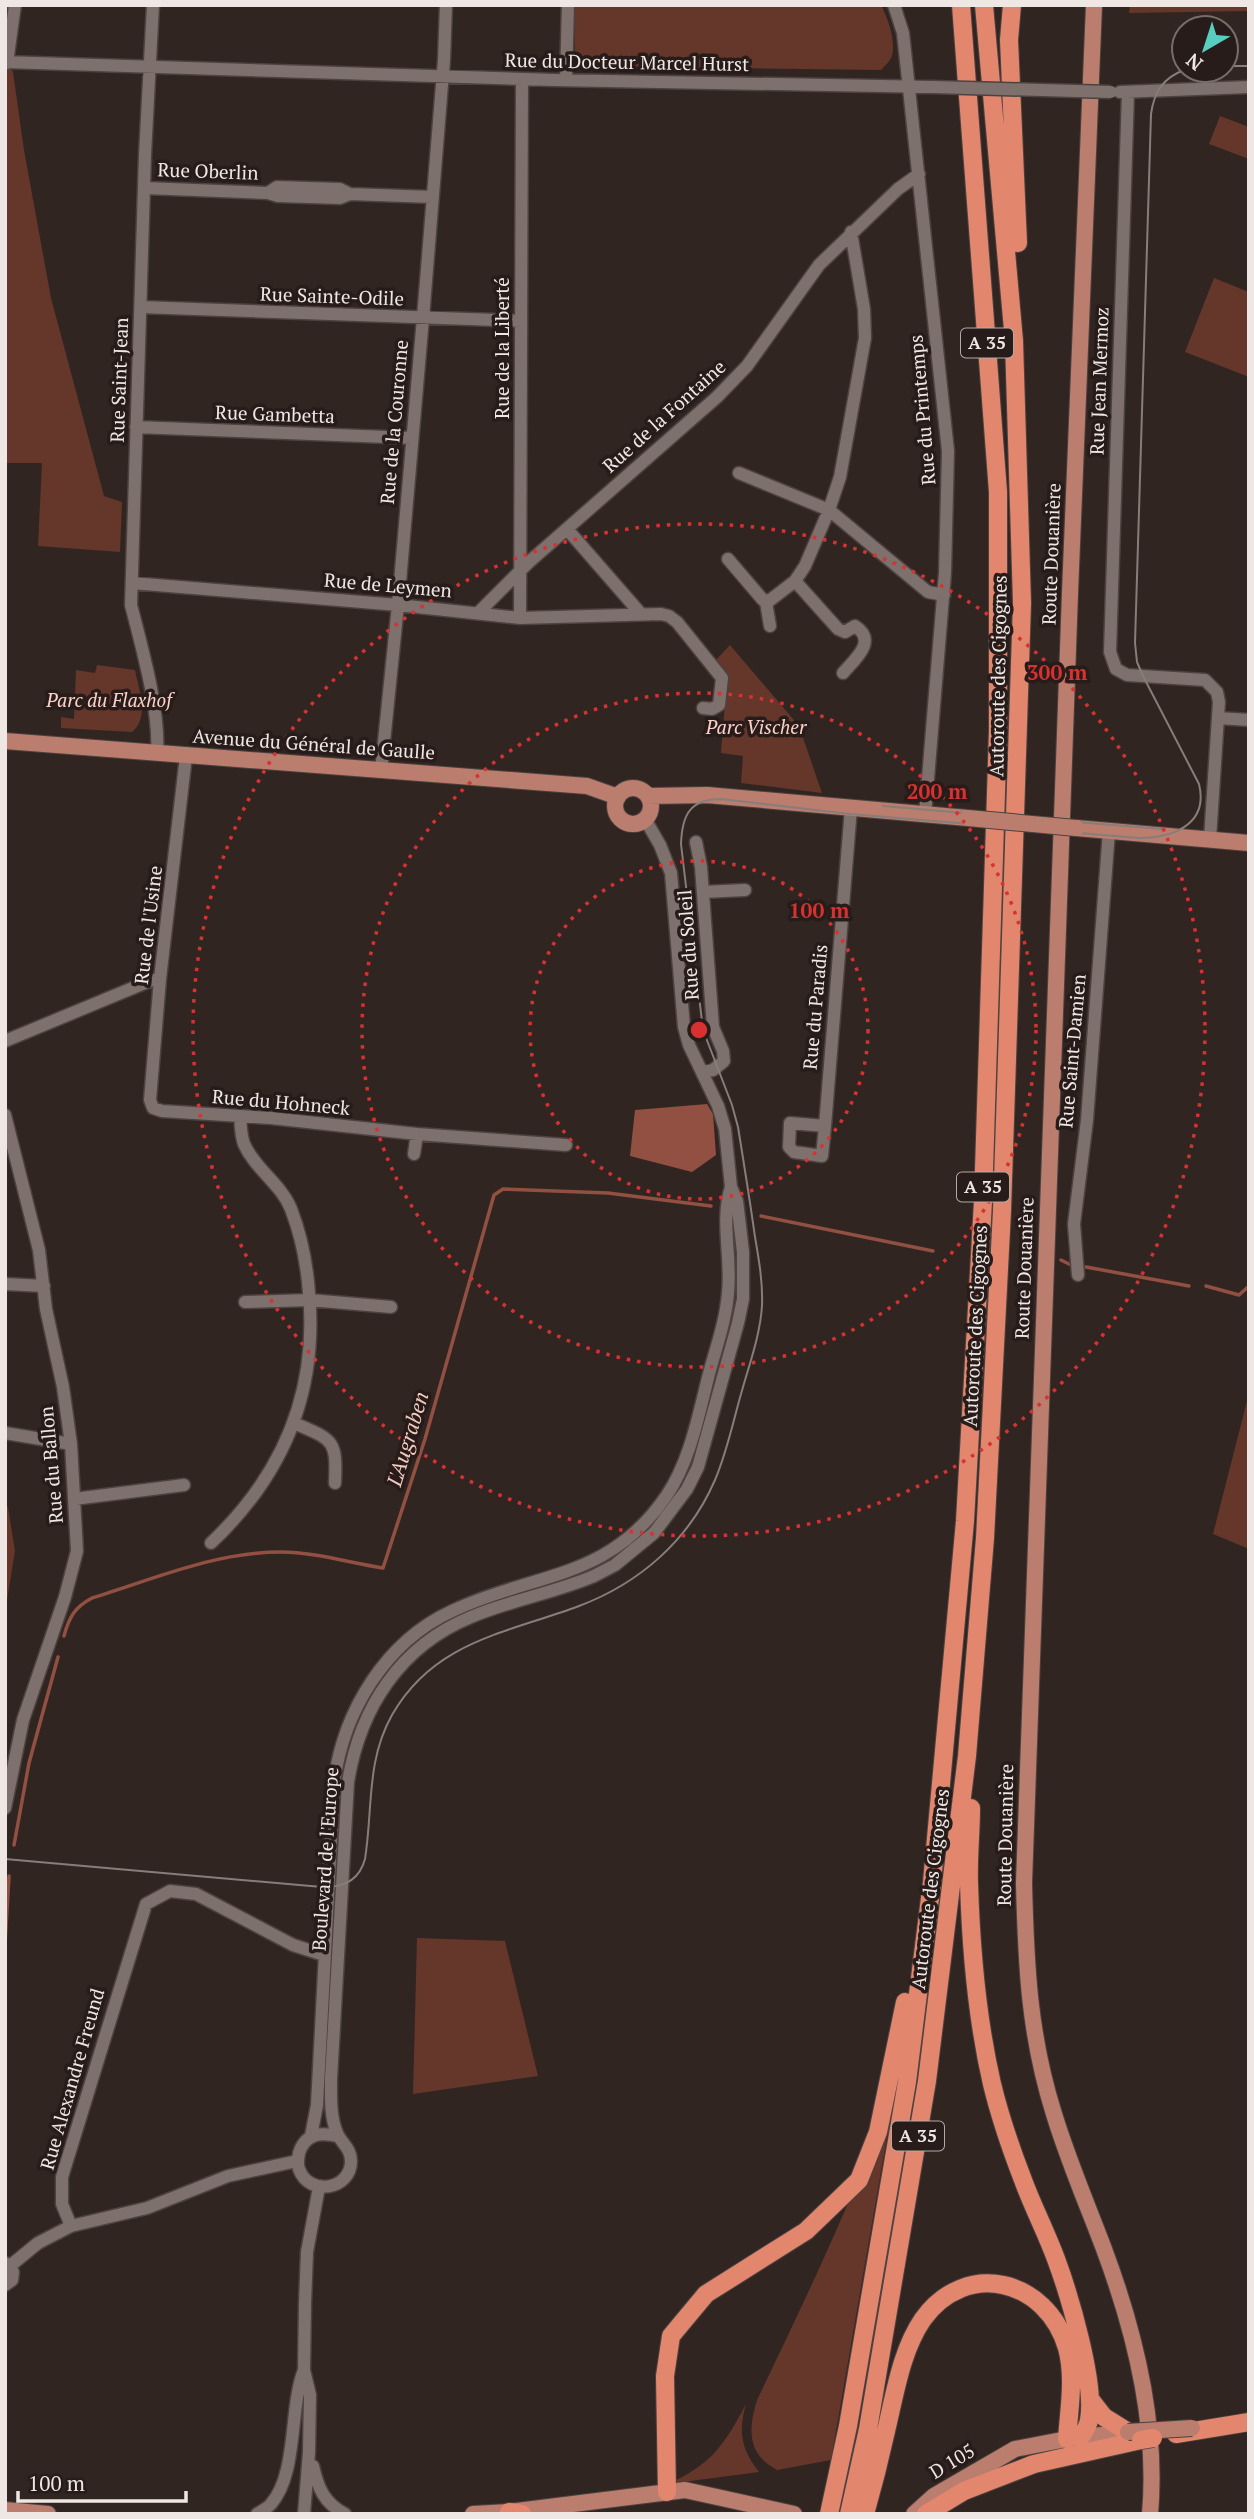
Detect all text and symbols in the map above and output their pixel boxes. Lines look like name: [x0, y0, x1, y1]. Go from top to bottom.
north arrow: [1170, 14, 1240, 84]
street label: Rue du Docteur Marcel Hurst: [505, 47, 749, 76]
text: N: [1180, 48, 1207, 77]
street label: Rue Oberlin: [157, 156, 259, 185]
street label: Rue de la Liberté: [489, 277, 514, 419]
street label: Rue Sainte-Odile: [260, 280, 405, 311]
street label: Rue Jean Mermoz: [1083, 307, 1114, 455]
street label: Rue Saint-Jean: [104, 317, 133, 443]
road number: A 35: [961, 328, 1013, 358]
street label: Rue du Printemps: [902, 334, 941, 486]
street label: Rue de la Couronne: [374, 339, 413, 505]
street label: Rue de la Fontaine: [597, 354, 730, 478]
street label: Rue Gambetta: [215, 399, 336, 428]
street label: Route Douanière: [1036, 482, 1065, 626]
street label: Rue de Leymen: [323, 566, 453, 603]
street label: Autoroute des Cigognes: [983, 575, 1012, 777]
text: 300 m: [1027, 658, 1088, 686]
park label: Parc du Flaxhof: [45, 687, 175, 712]
park label: Parc Vischer: [705, 714, 807, 739]
street label: Avenue du Général de Gaulle: [192, 723, 436, 764]
text: 200 m: [907, 777, 968, 805]
street label: Rue de l'Usine: [128, 864, 167, 986]
street label: Rue du Soleil: [671, 889, 704, 1001]
text: 100 m: [789, 896, 850, 924]
street label: Rue du Paradis: [797, 943, 832, 1071]
street label: Rue Saint-Damien: [1052, 973, 1091, 1129]
centre of rings: [687, 1018, 711, 1042]
street label: Rue du Hohneck: [211, 1083, 351, 1120]
road number: A 35: [957, 1172, 1009, 1202]
street label: Route Douanière: [1009, 1196, 1038, 1340]
street label: Autoroute des Cigognes: [957, 1225, 992, 1427]
water label: L'Augraben: [379, 1388, 435, 1490]
street label: Rue du Ballon: [33, 1405, 68, 1525]
street label: Route Douanière: [991, 1764, 1018, 1906]
street label: Boulevard de l'Europe: [306, 1766, 343, 1952]
street label: Autoroute des Cigognes: [905, 1787, 954, 1991]
street label: Rue Alexandre Freund: [34, 1985, 109, 2172]
road number: A 35: [892, 2122, 944, 2150]
street label: D 105: [925, 2437, 979, 2484]
scale bar: [18, 2460, 186, 2504]
text: 100 m: [28, 2469, 85, 2497]

